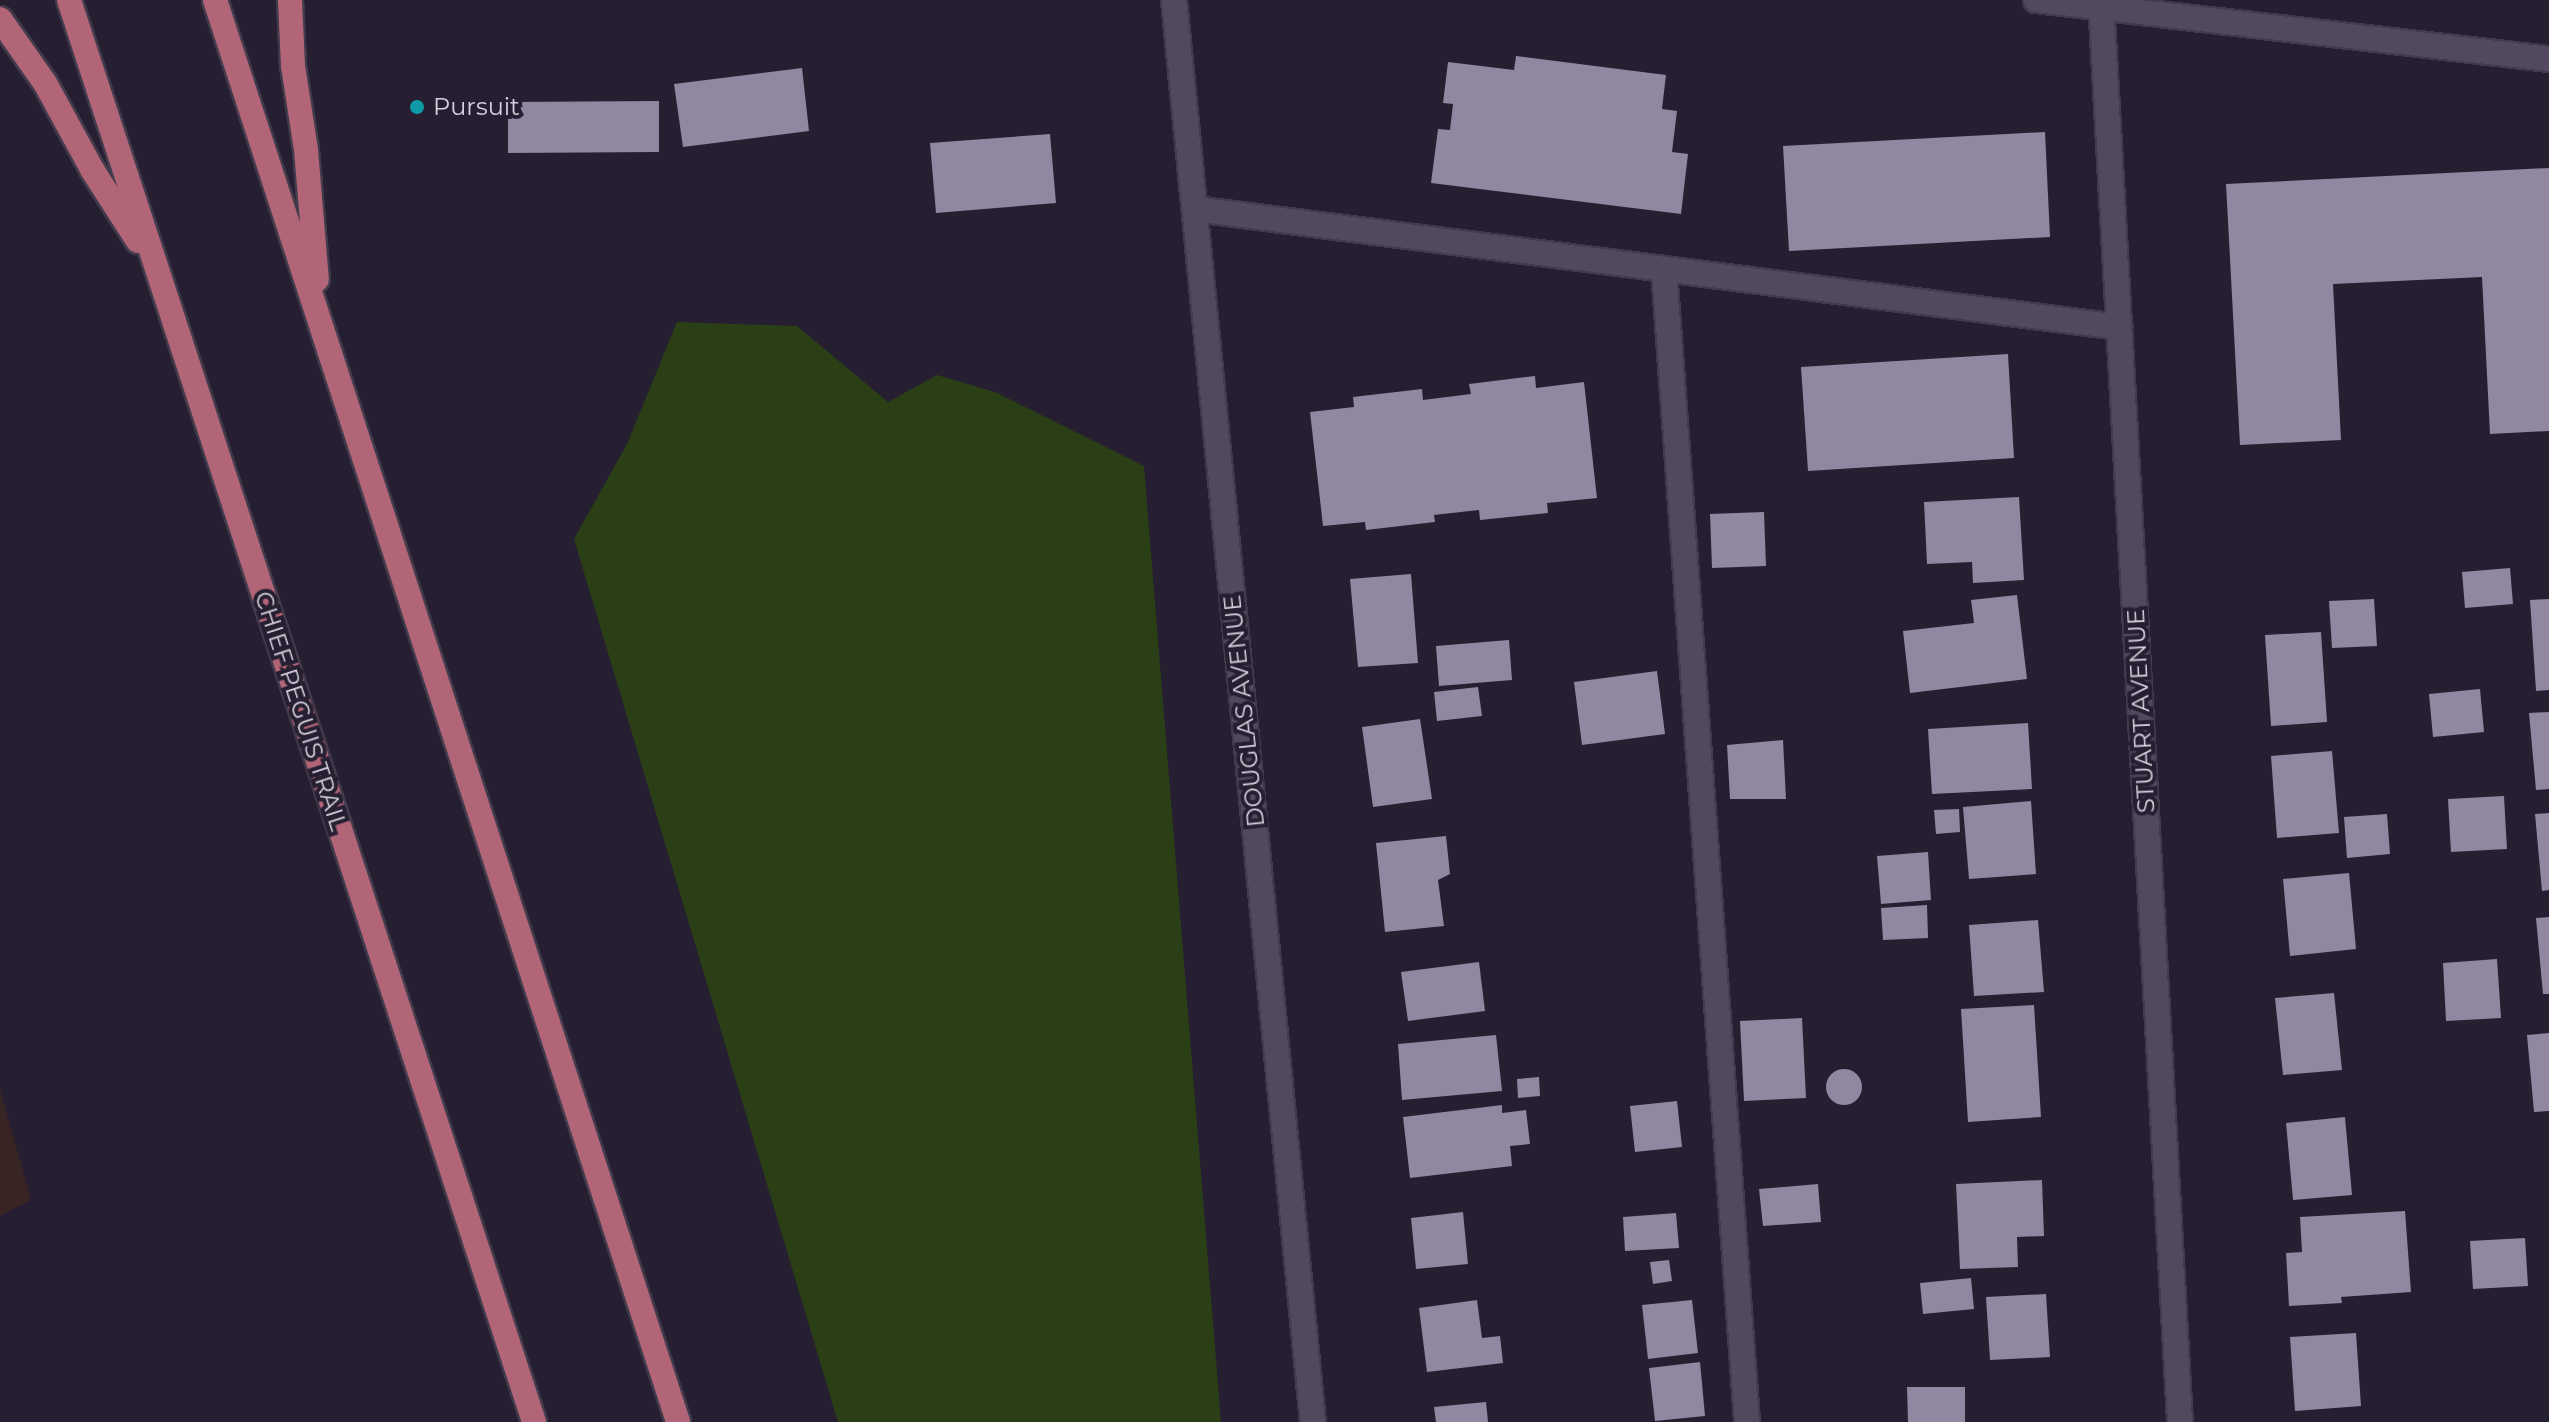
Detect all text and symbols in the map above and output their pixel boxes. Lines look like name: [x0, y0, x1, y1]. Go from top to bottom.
place label: Pursuit: [433, 93, 520, 121]
marker: Pursuit: [408, 98, 426, 116]
street label: CHIEF PEGUIS TRAIL: [249, 588, 353, 834]
street label: DOUGLAS AVENUE: [1217, 593, 1271, 829]
street label: STUART AVENUE: [2121, 608, 2161, 814]

